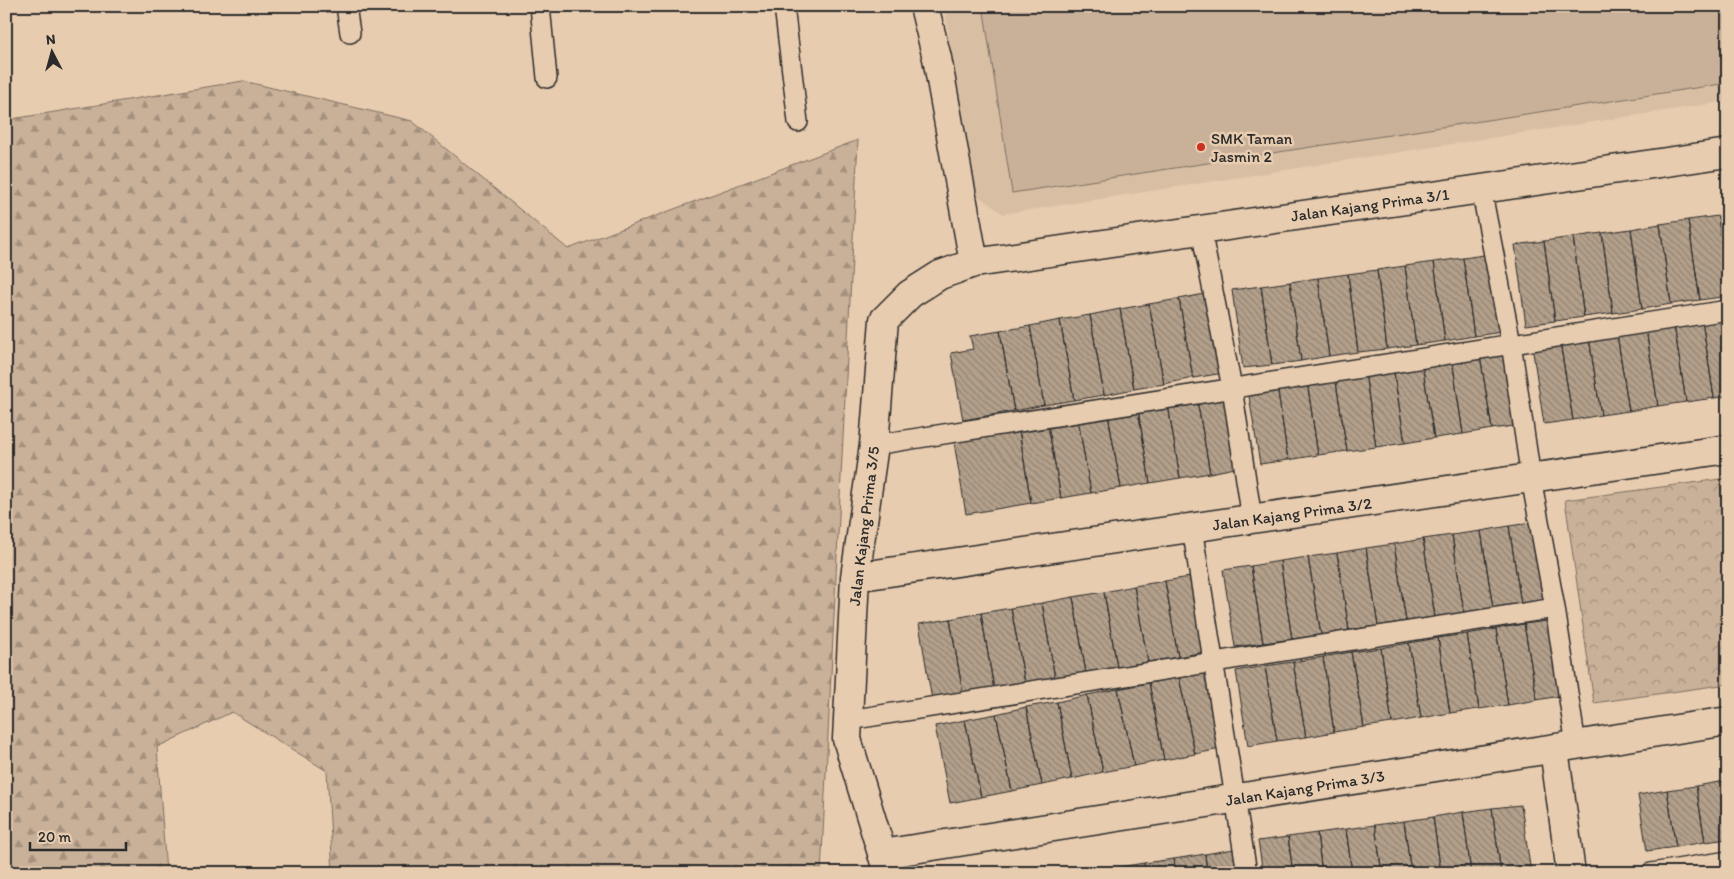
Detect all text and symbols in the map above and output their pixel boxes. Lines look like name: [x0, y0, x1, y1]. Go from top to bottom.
north arrow: [28, 28, 78, 78]
text: N: [45, 31, 56, 49]
place label: SMK Taman Jasmin 2: [1211, 129, 1293, 166]
marker: SMK Taman Jasmin 2: [1195, 141, 1207, 153]
street label: Jalan Kajang Prima 3/1: [1290, 184, 1451, 226]
street label: Jalan Kajang Prima 3/5: [845, 445, 883, 607]
street label: Jalan Kajang Prima 3/2: [1211, 493, 1373, 535]
street label: Jalan Kajang Prima 3/3: [1224, 766, 1386, 810]
scale bar: [30, 819, 126, 851]
text: 20 m: [38, 828, 72, 846]

